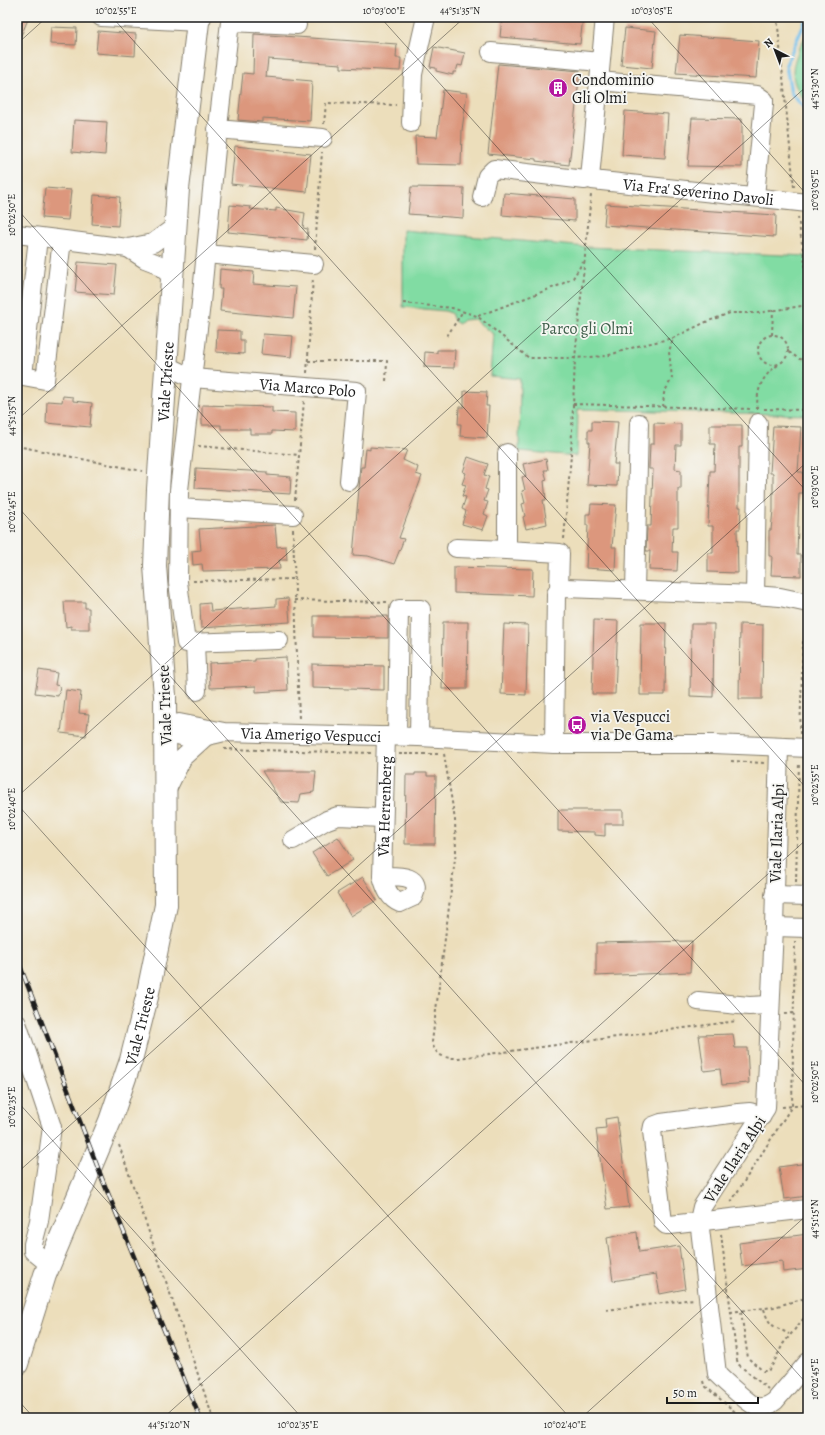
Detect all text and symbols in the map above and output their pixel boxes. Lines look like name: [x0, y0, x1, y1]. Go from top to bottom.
text: 10°02'55"E: [95, 4, 137, 17]
text: 10°03'00"E: [363, 4, 405, 17]
text: 44°51'35"N: [440, 4, 480, 17]
text: 10°03'05"E: [631, 4, 673, 17]
north arrow: [755, 30, 795, 70]
text: N: [761, 35, 777, 51]
text: 44°51'30"N: [808, 68, 821, 110]
place label: Condominio Gli Olmi: [572, 69, 654, 109]
building icon: Condominio Gli Olmi: [547, 77, 569, 99]
text: 10°03'05"E: [808, 169, 821, 211]
street label: Via Fra' Severino Davoli: [621, 173, 775, 211]
text: 10°02'50"E: [5, 194, 18, 236]
park label: Parco gli Olmi: [541, 318, 633, 340]
street label: Viale Trieste: [152, 341, 180, 423]
street label: Via Marco Polo: [258, 373, 357, 403]
text: 44°51'35"N: [5, 396, 18, 436]
text: 10°03'00"E: [808, 466, 821, 508]
text: 10°02'45"E: [5, 491, 18, 533]
street label: Viale Trieste: [153, 664, 177, 746]
place label: via Vespucci via De Gama: [590, 706, 674, 746]
bus stop icon: via Vespucci via De Gama: [566, 714, 588, 736]
street label: Via Amerigo Vespucci: [240, 722, 382, 748]
street label: Via Herrenberg: [373, 756, 397, 858]
text: 10°02'55"E: [808, 764, 821, 806]
street label: Viale Ilaria Alpi: [764, 783, 790, 884]
text: 10°02'40"E: [5, 788, 18, 830]
street label: Viale Trieste: [120, 985, 161, 1070]
text: 10°02'50"E: [808, 1061, 821, 1103]
text: 10°02'35"E: [5, 1086, 18, 1127]
street label: Viale Ilaria Alpi: [698, 1112, 771, 1208]
text: 44°51'15"N: [808, 1199, 821, 1239]
text: 10°02'45"E: [808, 1358, 821, 1400]
scale bar: [667, 1379, 758, 1405]
text: 50 m: [673, 1385, 697, 1401]
text: 44°51'20"N: [148, 1418, 190, 1431]
text: 10°02'35"E: [278, 1418, 319, 1431]
text: 10°02'40"E: [544, 1418, 586, 1431]

